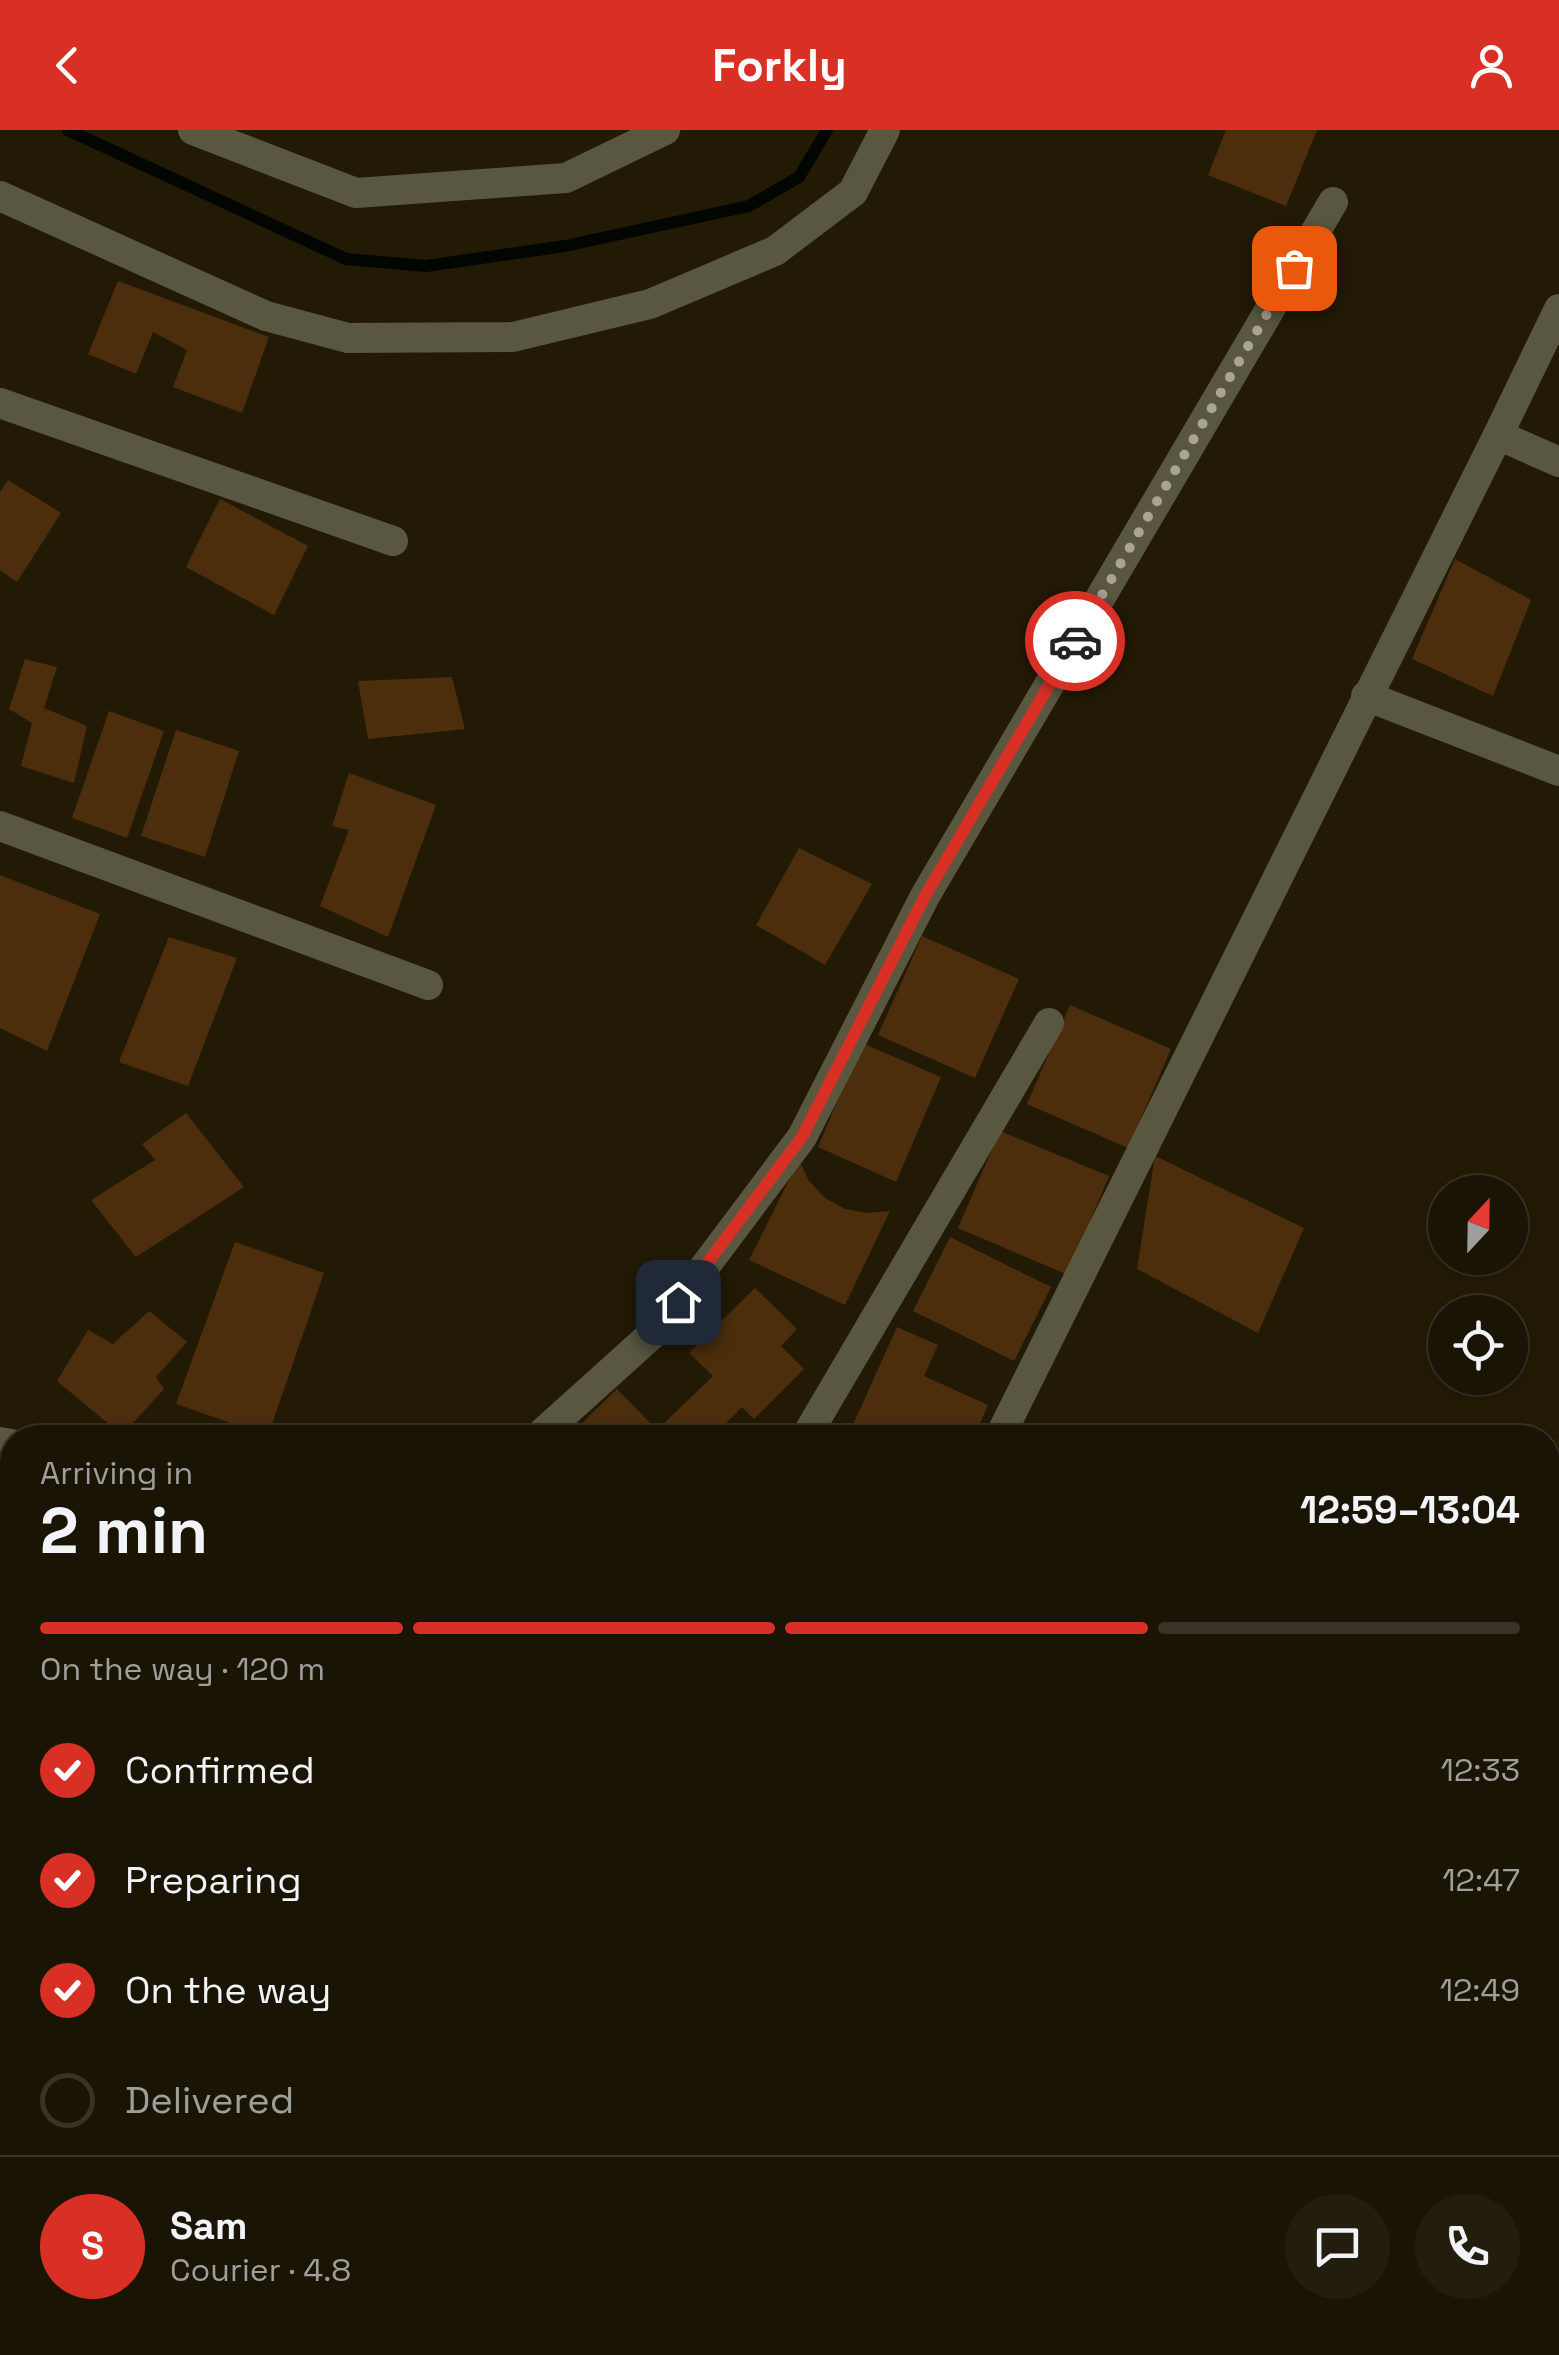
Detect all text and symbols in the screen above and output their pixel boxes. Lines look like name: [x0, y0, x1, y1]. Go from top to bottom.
text: Forkly: [712, 37, 847, 94]
icon: back: [40, 38, 95, 93]
icon: person: [1464, 38, 1519, 93]
pin: [1252, 226, 1337, 311]
icon: bag: [1267, 241, 1322, 296]
courier: [1025, 591, 1125, 691]
icon: car: [1048, 614, 1103, 669]
north arrow: [1428, 1175, 1528, 1275]
map controls: [1428, 1175, 1528, 1395]
pin: [636, 1260, 721, 1345]
icon: home: [651, 1275, 706, 1330]
button: locate: [1428, 1295, 1528, 1395]
text: Arriving in: [40, 1453, 193, 1493]
text: 12:59–13:04: [1300, 1486, 1520, 1534]
text: 2 min: [40, 1489, 208, 1572]
text: On the way · 120 m: [40, 1649, 325, 1689]
icon: check: [40, 1743, 95, 1798]
text: Confirmed: [125, 1746, 315, 1794]
text: 12:33: [1441, 1750, 1520, 1790]
icon: check: [40, 1853, 95, 1908]
text: Preparing: [125, 1856, 302, 1904]
text: 12:47: [1442, 1860, 1520, 1900]
icon: check: [40, 1963, 95, 2018]
text: On the way: [125, 1966, 331, 2014]
text: 12:49: [1440, 1970, 1520, 2010]
text: Delivered: [125, 2076, 294, 2124]
button: chat: [1285, 2194, 1390, 2299]
button: phone: [1415, 2194, 1520, 2299]
text: Sam: [170, 2202, 247, 2250]
text: S: [81, 2222, 104, 2270]
text: Courier · 4.8: [170, 2250, 351, 2290]

